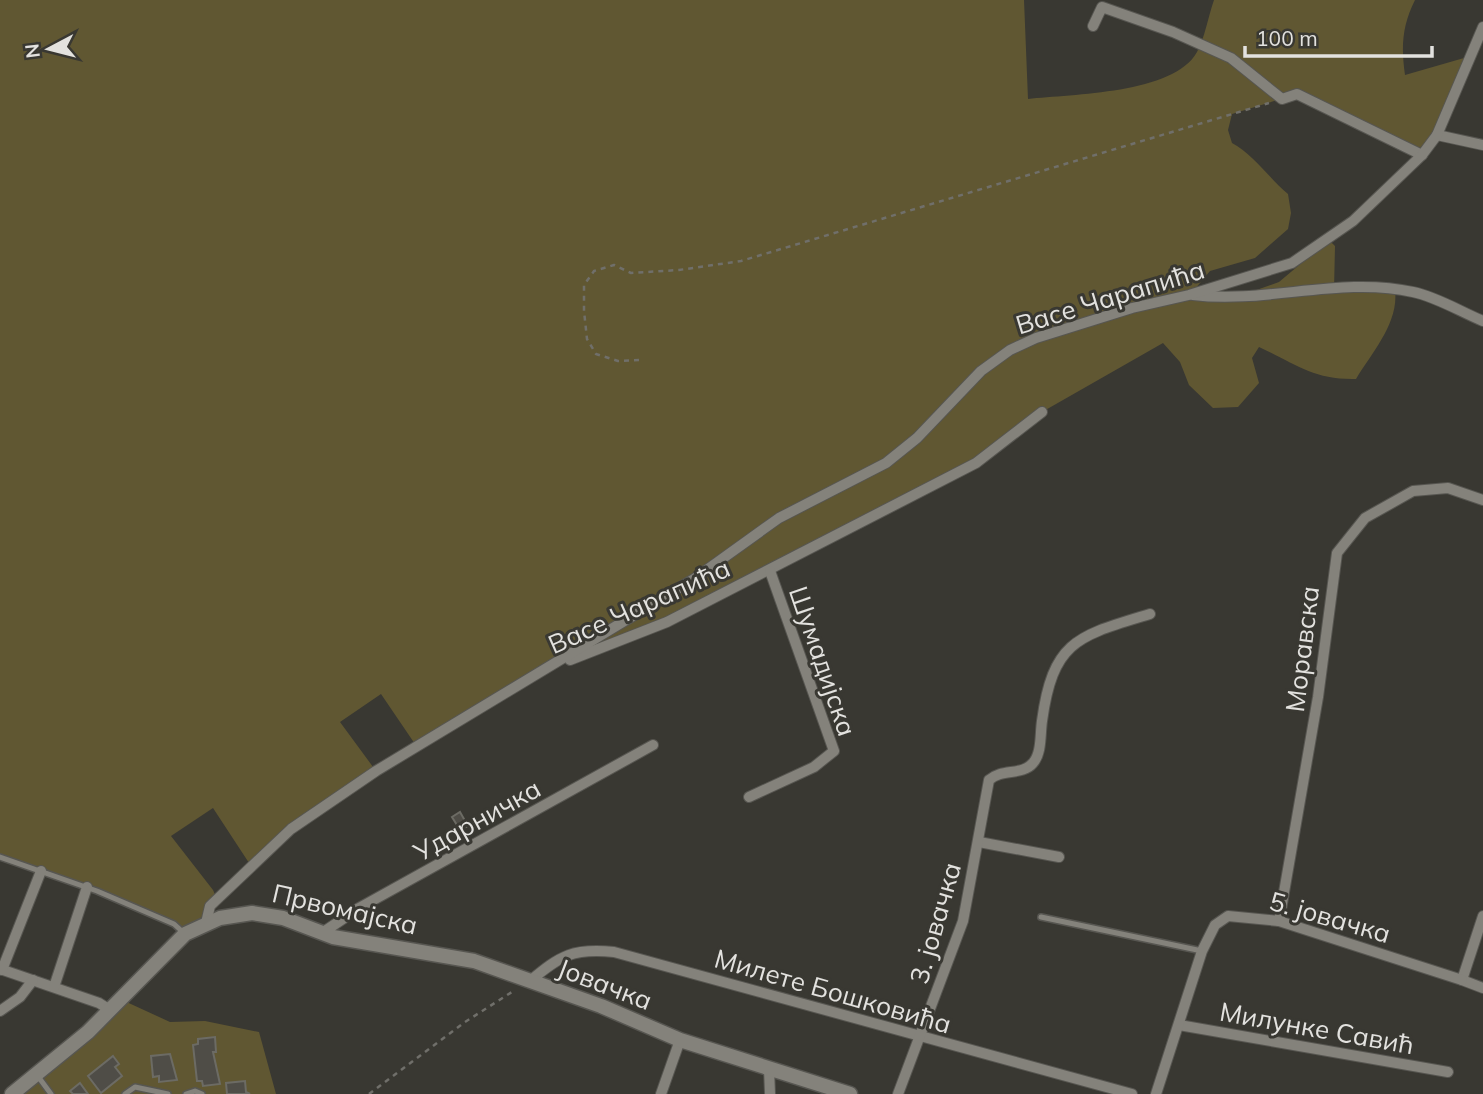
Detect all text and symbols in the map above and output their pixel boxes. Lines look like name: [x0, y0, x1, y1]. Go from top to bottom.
north arrow: [14, 14, 84, 84]
scale bar: [1245, 14, 1432, 58]
text: 100 m: [1256, 25, 1318, 51]
text: N: [19, 42, 45, 60]
street label: Васе Чарапића: [1012, 253, 1208, 341]
street label: Васе Чарапића: [543, 551, 735, 661]
street label: Шумадијска: [782, 582, 864, 740]
street label: Моравска: [1278, 584, 1326, 714]
street label: Ударничка: [407, 772, 546, 869]
street label: 3. јовачка: [902, 859, 968, 987]
street label: Првомајска: [269, 876, 421, 942]
street label: 5. јовачка: [1266, 884, 1394, 950]
street label: Милете Бошковића: [711, 941, 955, 1041]
street label: Јовачка: [553, 951, 657, 1017]
street label: Милунке Савић: [1217, 995, 1417, 1061]

